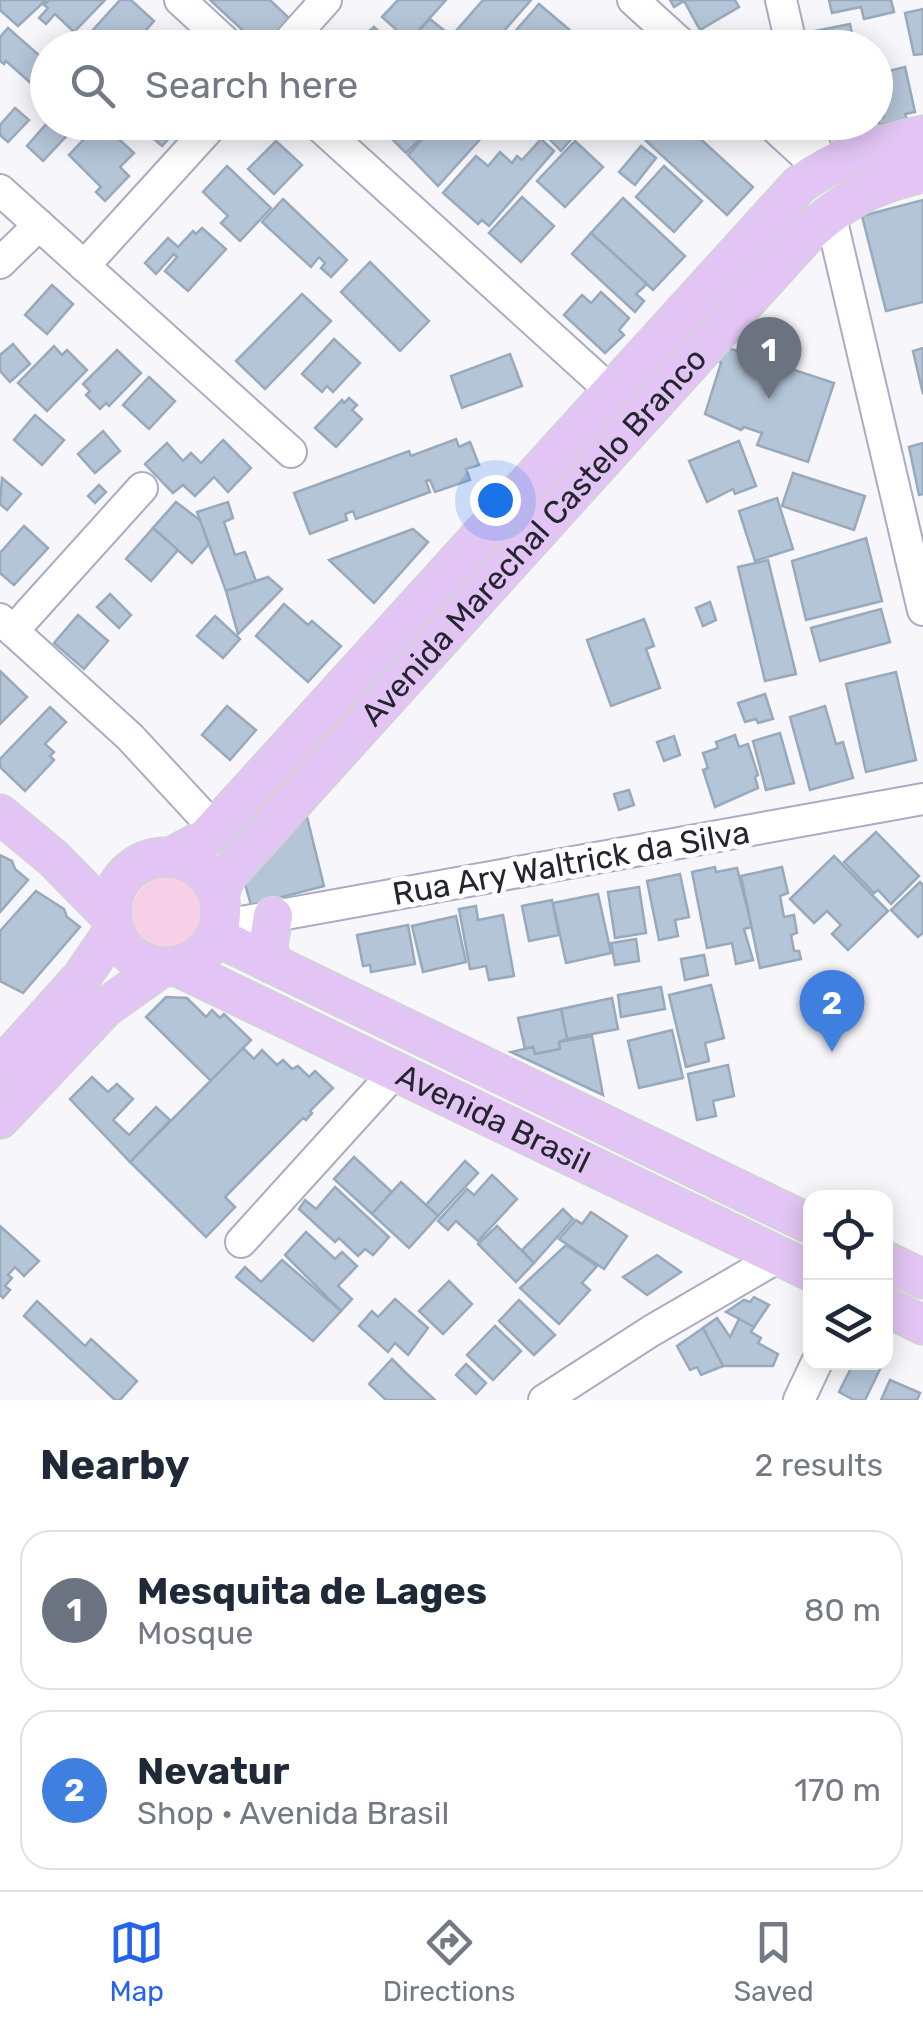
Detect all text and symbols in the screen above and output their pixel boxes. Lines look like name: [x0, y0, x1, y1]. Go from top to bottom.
search box: [30, 30, 893, 140]
icon: search: [65, 58, 120, 113]
text: Search here: [145, 62, 358, 108]
pin: 1: [736, 316, 802, 399]
street label: Avenida Marechal Castelo Branco: [353, 340, 714, 734]
your location: [470, 475, 521, 526]
street label: Rua Ary Waltrick da Silva: [390, 813, 752, 913]
pin: 2: [800, 970, 864, 1052]
street label: Avenida Brasil: [390, 1056, 596, 1181]
map controls: [803, 1190, 893, 1370]
button: locate: [803, 1190, 893, 1280]
button: layers: [803, 1280, 893, 1370]
text: Nearby: [40, 1440, 190, 1490]
text: 2 results: [754, 1446, 883, 1484]
text: Mesquita de Lages: [137, 1568, 487, 1614]
text: 1: [67, 1591, 82, 1629]
text: 80 m: [804, 1591, 881, 1629]
text: Mosque: [137, 1614, 253, 1652]
text: Nevatur: [137, 1748, 290, 1794]
text: 2: [64, 1771, 85, 1809]
text: 170 m: [794, 1771, 881, 1809]
text: Shop · Avenida Brasil: [137, 1794, 449, 1832]
tab: Map: [109, 1915, 164, 2008]
tab: Directions: [383, 1915, 515, 2008]
tab: Saved: [734, 1915, 814, 2008]

